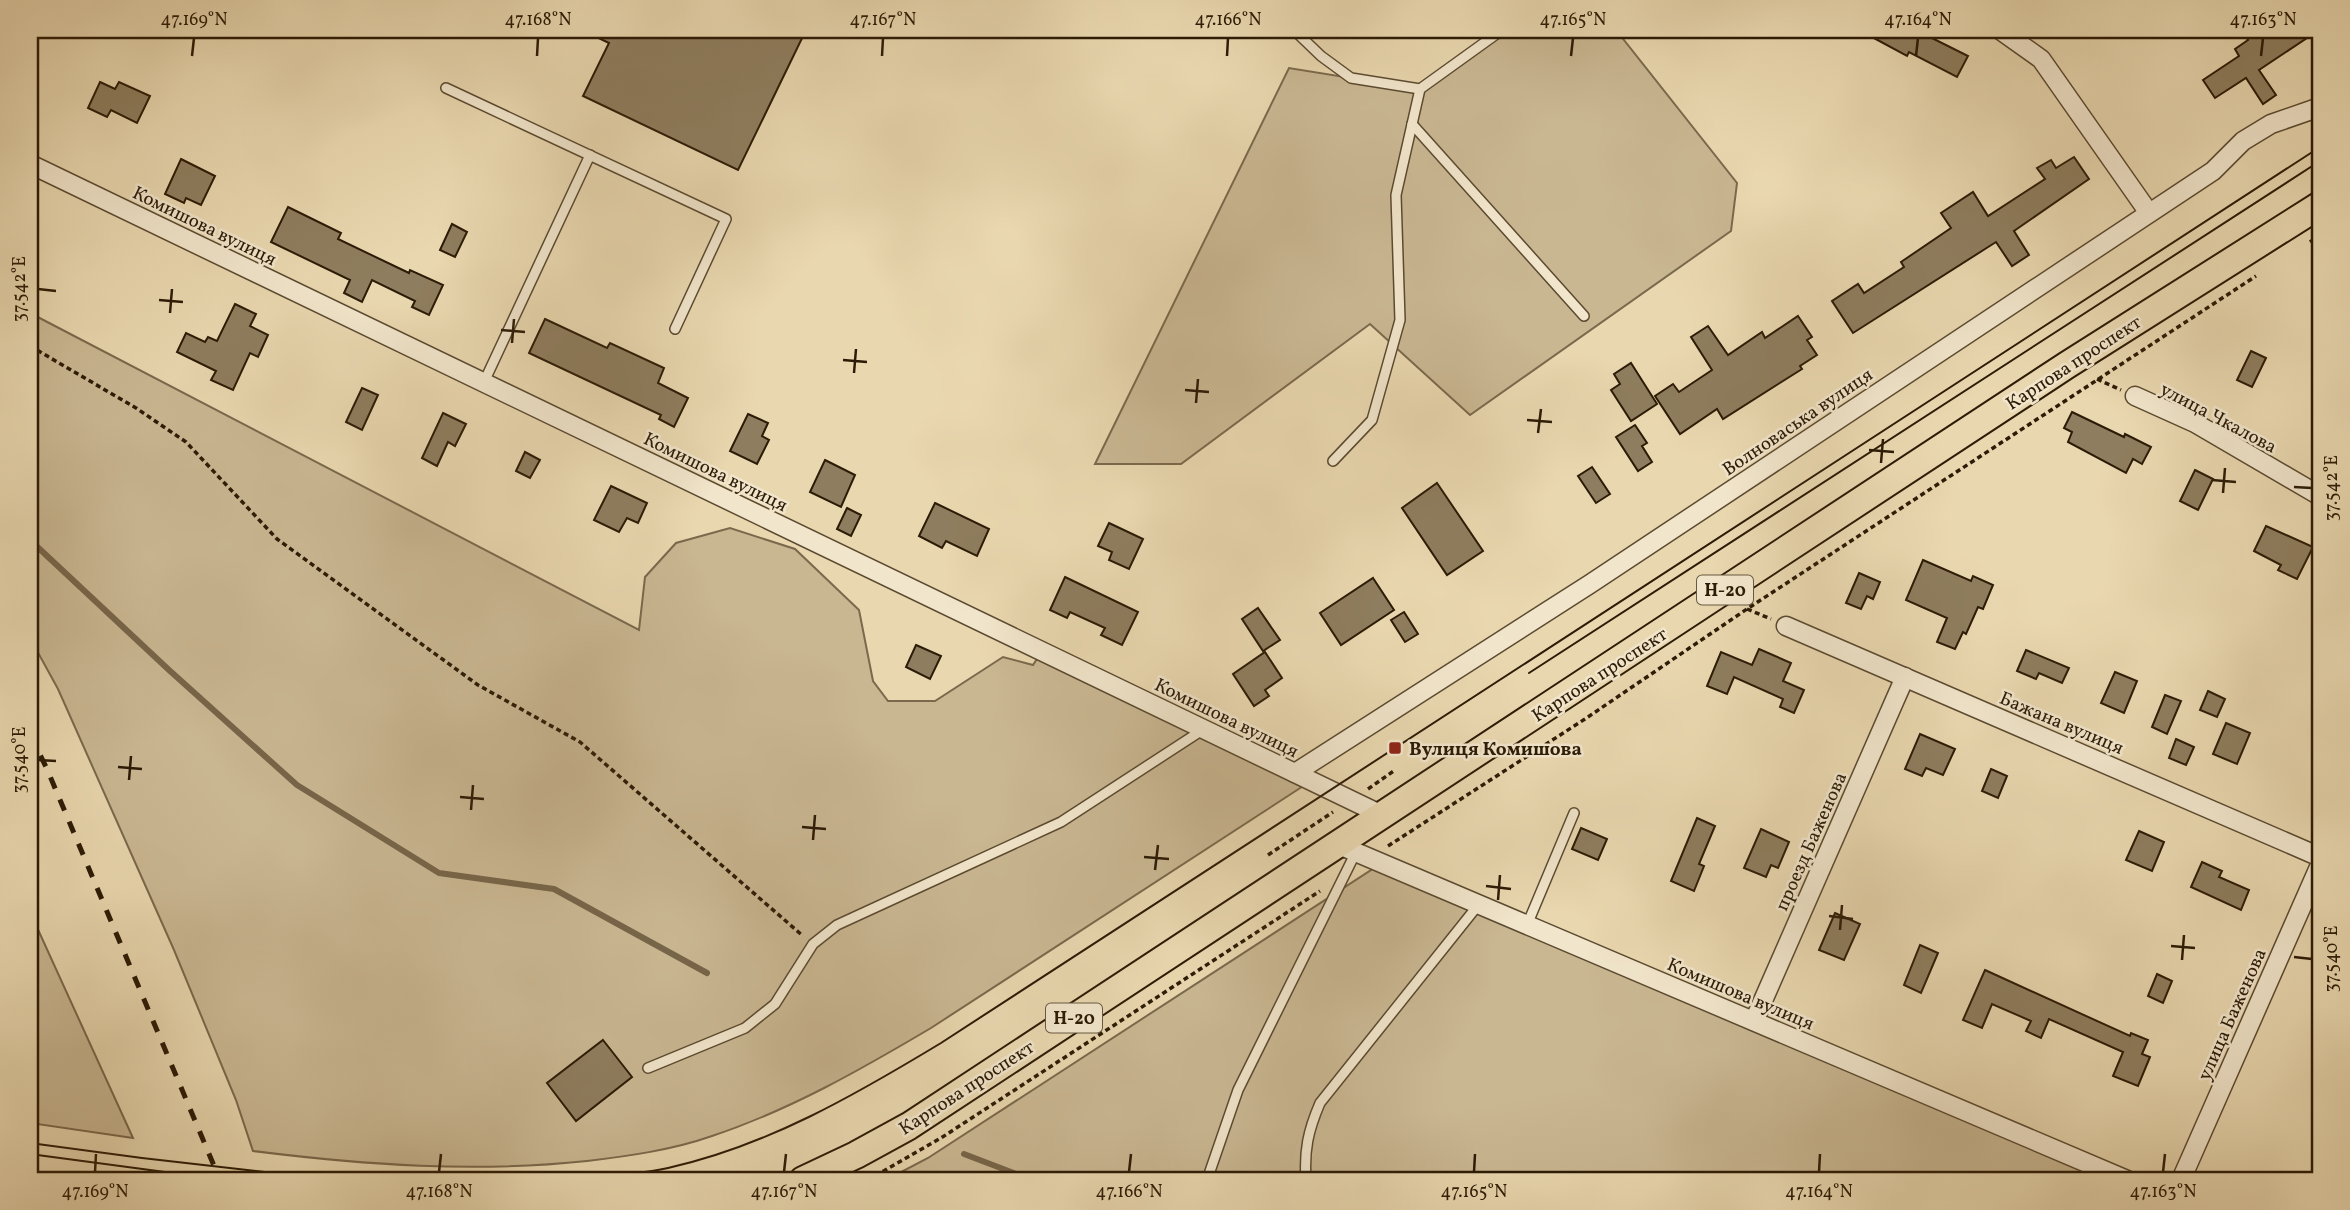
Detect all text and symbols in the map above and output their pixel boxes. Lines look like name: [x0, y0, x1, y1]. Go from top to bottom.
text: 47.169°N: [160, 8, 228, 33]
text: 47.168°N: [504, 8, 572, 33]
text: 47.167°N: [850, 8, 916, 33]
text: 47.166°N: [1194, 8, 1262, 33]
text: 47.165°N: [1540, 8, 1606, 33]
text: 47.164°N: [1884, 8, 1952, 33]
text: 47.163°N: [2229, 8, 2297, 33]
street label: Комишова вулиця: [128, 181, 281, 273]
text: 37.542°E: [8, 256, 33, 322]
street label: Карпова проспект: [2001, 310, 2147, 417]
street label: Волноваська вулиця: [1718, 363, 1879, 483]
street label: улица Чкалова: [2155, 377, 2281, 461]
street label: Комишова вулиця: [639, 427, 792, 519]
text: 37.542°E: [2320, 455, 2345, 521]
road number: Н-20: [1697, 576, 1753, 604]
street label: Карпова проспект: [1527, 622, 1673, 729]
street label: Комишова вулиця: [1150, 673, 1303, 765]
street label: Бажана вулиця: [1995, 686, 2127, 762]
text: 37.540°E: [8, 726, 33, 794]
place label: Вулиця Комишова: [1409, 737, 1582, 763]
marker: Вулиця Комишова: [1387, 740, 1403, 756]
street label: проезд Баженова: [1770, 768, 1854, 915]
text: 37.540°E: [2320, 925, 2345, 993]
street label: улица Баженова: [2192, 945, 2274, 1085]
street label: Комишова вулиця: [1663, 952, 1818, 1038]
road number: Н-20: [1046, 1003, 1102, 1032]
street label: Карпова проспект: [894, 1035, 1040, 1142]
text: 47.169°N: [61, 1180, 129, 1205]
text: 47.168°N: [405, 1180, 473, 1205]
text: 47.167°N: [751, 1180, 817, 1205]
text: 47.166°N: [1095, 1180, 1163, 1205]
text: 47.165°N: [1441, 1180, 1507, 1205]
text: 47.164°N: [1785, 1180, 1853, 1205]
text: 47.163°N: [2129, 1180, 2197, 1205]

